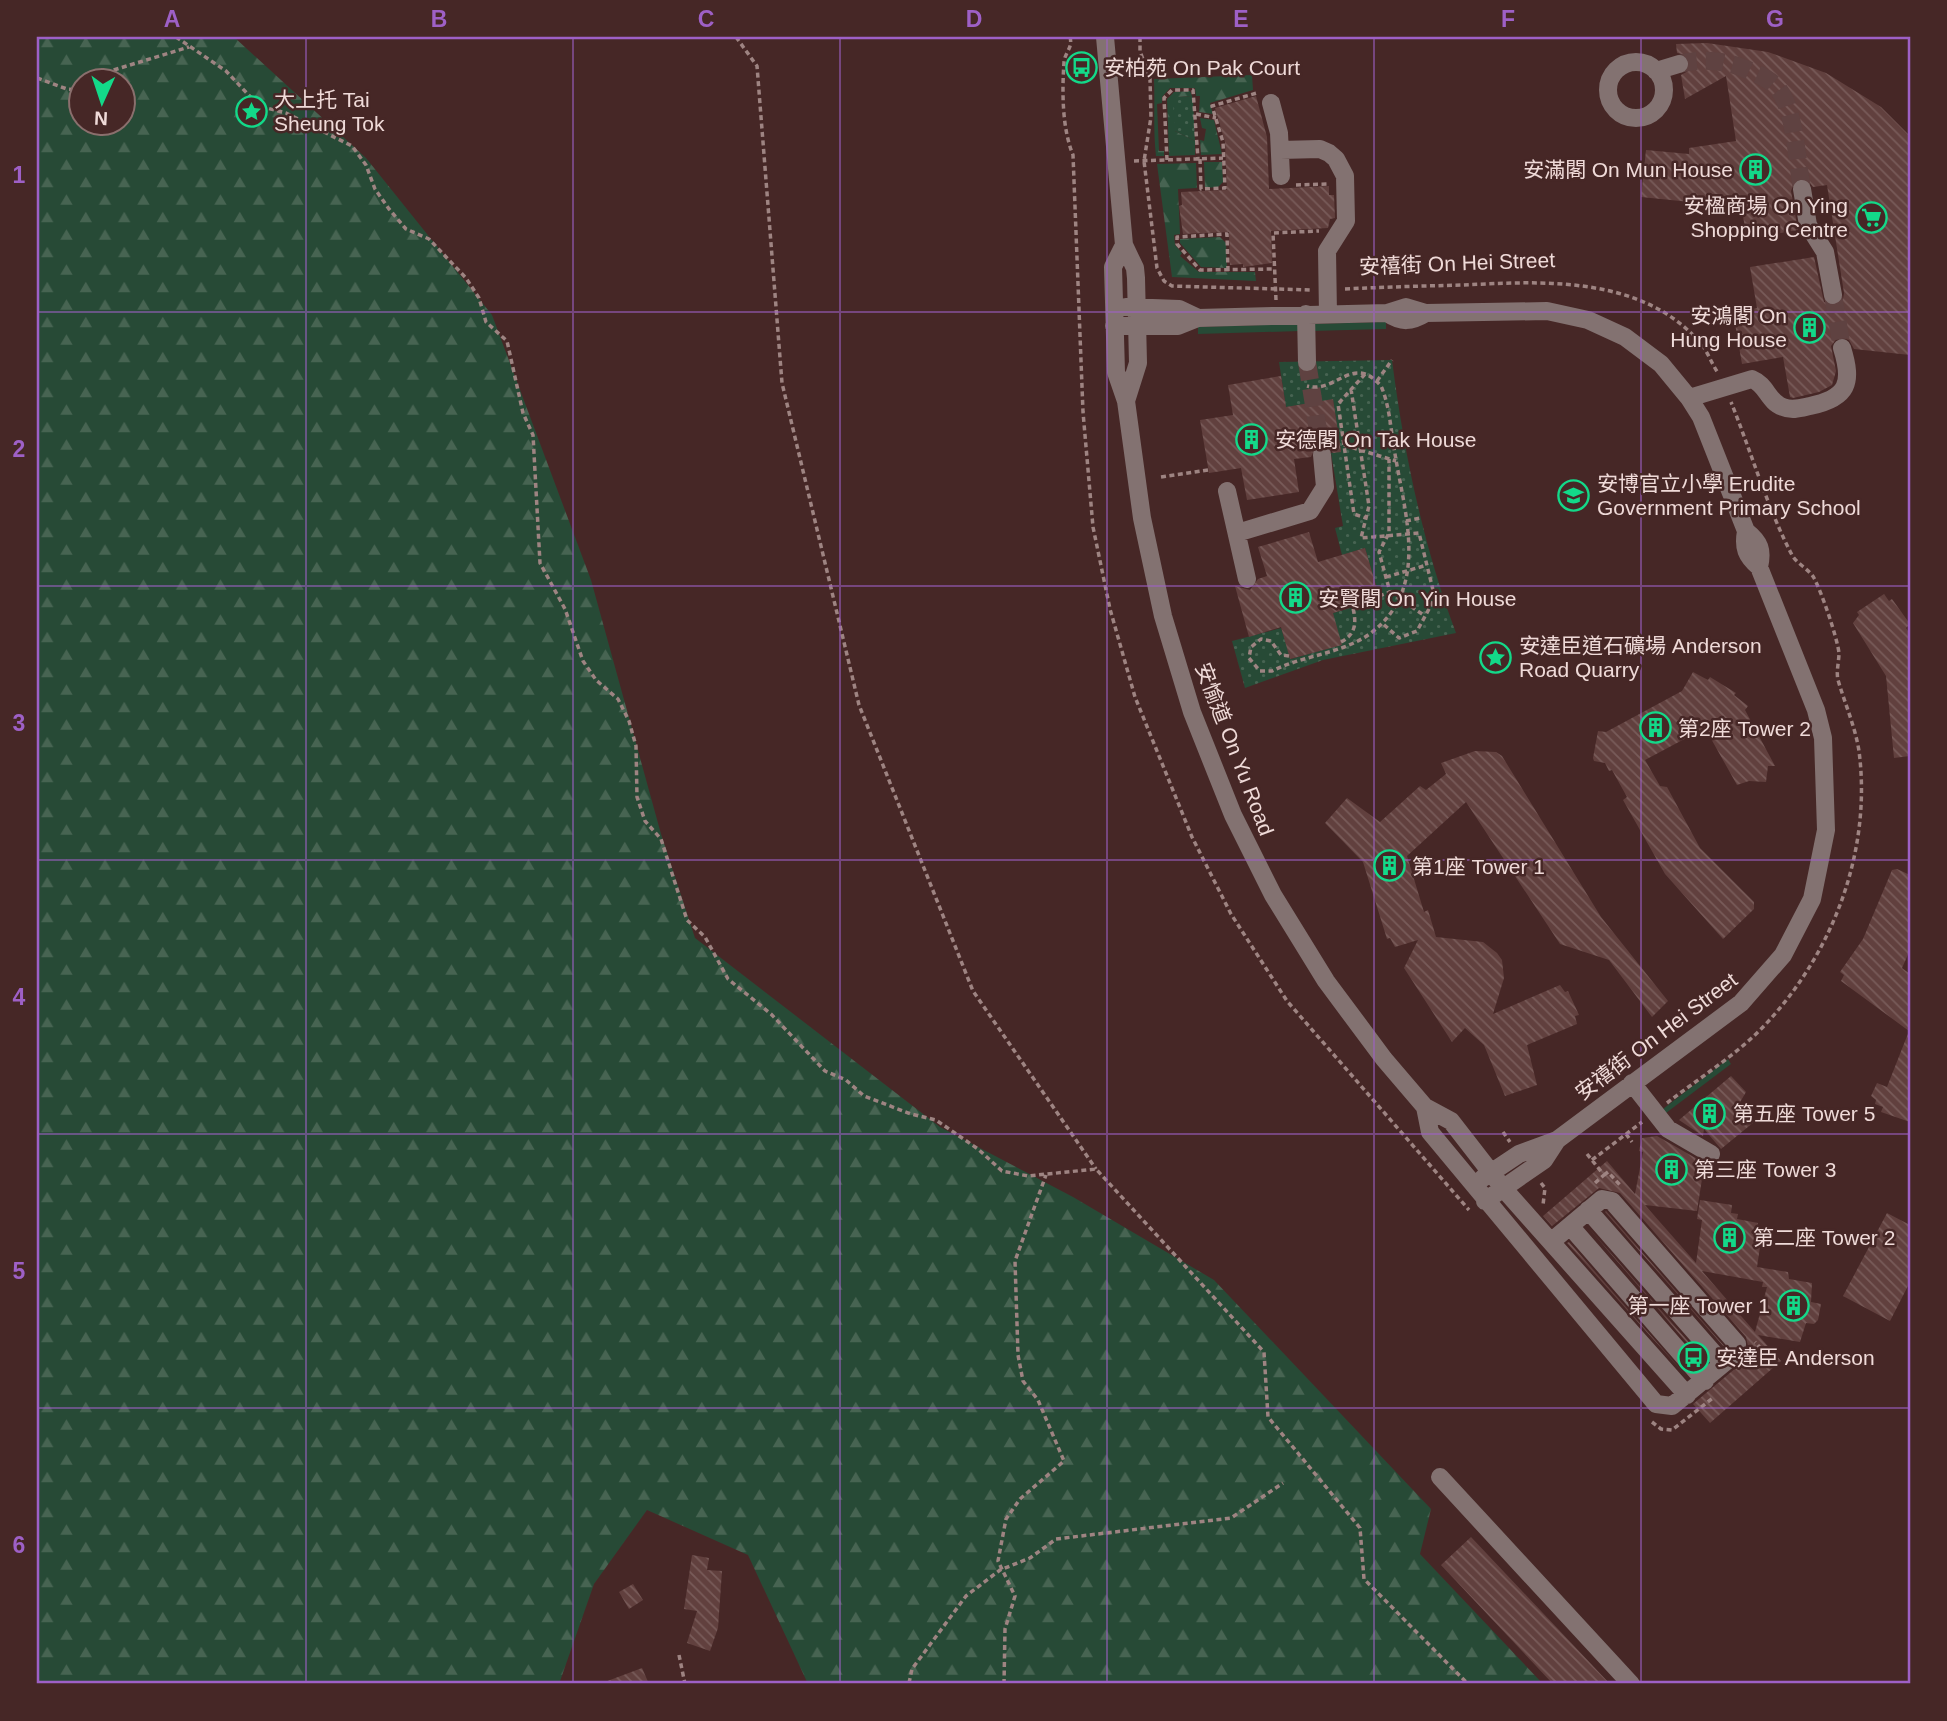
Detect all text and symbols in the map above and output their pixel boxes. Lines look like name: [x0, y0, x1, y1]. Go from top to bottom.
text: A: [164, 6, 180, 32]
text: B: [431, 6, 447, 32]
text: C: [698, 6, 714, 32]
text: D: [966, 6, 982, 32]
text: E: [1233, 6, 1249, 32]
text: F: [1501, 6, 1515, 32]
text: G: [1766, 6, 1784, 32]
bus stop icon: 安柏苑 On Pak Court: [1064, 50, 1098, 84]
place label: 安柏苑 On Pak Court: [1104, 56, 1300, 79]
north arrow: [66, 66, 136, 136]
place label: 大上托 Tai Sheung Tok: [274, 88, 385, 135]
place icon: 大上托 Tai Sheung Tok: [234, 94, 268, 128]
text: N: [94, 108, 109, 129]
building icon: 安滿閣 On Mun House: [1739, 152, 1773, 186]
place label: 安滿閣 On Mun House: [1523, 158, 1733, 181]
text: 1: [13, 162, 26, 188]
place label: 安楹商場 On Ying Shopping Centre: [1683, 194, 1848, 241]
supermarket icon: 安楹商場 On Ying Shopping Centre: [1854, 200, 1888, 234]
street label: 安禧街 On Hei Street: [1359, 248, 1556, 278]
place label: 安鴻閣 On Hung House: [1670, 304, 1787, 351]
building icon: 安鴻閣 On Hung House: [1793, 310, 1827, 344]
building icon: 安德閣 On Tak House: [1235, 422, 1269, 456]
place label: 安德閣 On Tak House: [1275, 428, 1477, 451]
text: 2: [13, 436, 25, 462]
place label: 安博官立小學 Erudite Government Primary School: [1597, 472, 1861, 519]
school or university icon: 安博官立小學 Erudite Government Primary School: [1557, 478, 1591, 512]
building icon: 安賢閣 On Yin House: [1278, 581, 1312, 615]
place label: 安賢閣 On Yin House: [1318, 587, 1516, 610]
place label: 安達臣道石礦場 Anderson Road Quarry: [1519, 634, 1762, 681]
place icon: 安達臣道石礦場 Anderson Road Quarry: [1479, 640, 1513, 674]
street label: 安愉道 On Yu Road: [1191, 660, 1279, 838]
text: 3: [13, 710, 25, 736]
building icon: 第2座 Tower 2: [1638, 711, 1672, 745]
place label: 第2座 Tower 2: [1678, 717, 1811, 740]
building icon: 第1座 Tower 1: [1372, 849, 1406, 883]
place label: 第1座 Tower 1: [1412, 855, 1545, 878]
street label: 安禧街 On Hei Street: [1571, 968, 1741, 1104]
text: 4: [13, 984, 26, 1010]
building icon: 第五座 Tower 5: [1693, 1096, 1727, 1130]
place label: 第五座 Tower 5: [1733, 1102, 1875, 1125]
building icon: 第三座 Tower 3: [1654, 1152, 1688, 1186]
place label: 第三座 Tower 3: [1694, 1158, 1836, 1181]
building icon: 第二座 Tower 2: [1713, 1220, 1747, 1254]
place label: 第二座 Tower 2: [1753, 1226, 1895, 1249]
text: 5: [13, 1258, 26, 1284]
building icon: 第一座 Tower 1: [1776, 1288, 1810, 1322]
place label: 第一座 Tower 1: [1628, 1294, 1770, 1317]
bus stop icon: 安達臣 Anderson: [1676, 1340, 1710, 1374]
place label: 安達臣 Anderson: [1716, 1346, 1875, 1369]
text: 6: [13, 1532, 25, 1558]

